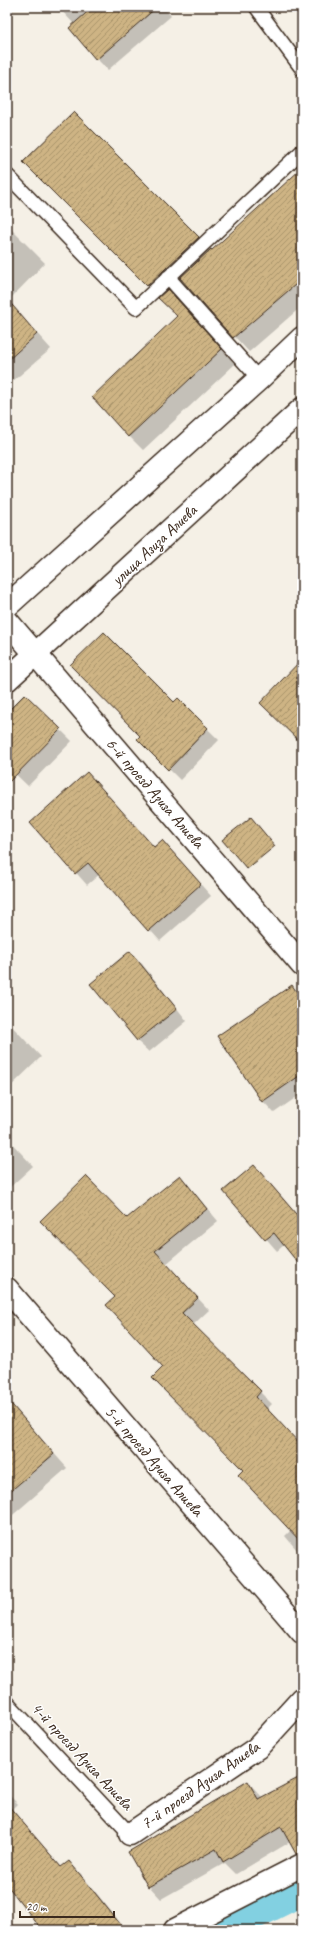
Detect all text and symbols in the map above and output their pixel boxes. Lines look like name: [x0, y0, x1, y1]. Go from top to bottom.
street label: улица Азиза Алиева: [106, 499, 203, 591]
street label: 6-й проезд Азиза Алиева: [100, 733, 210, 855]
street label: 5-й проезд Азиза Алиева: [99, 1401, 209, 1523]
street label: 4-й проезд Азиза Алиева: [26, 1698, 138, 1816]
street label: 7-й проезд Азиза Алиева: [137, 1735, 265, 1835]
scale bar: [20, 1893, 114, 1919]
text: 20 m: [26, 1899, 48, 1915]

